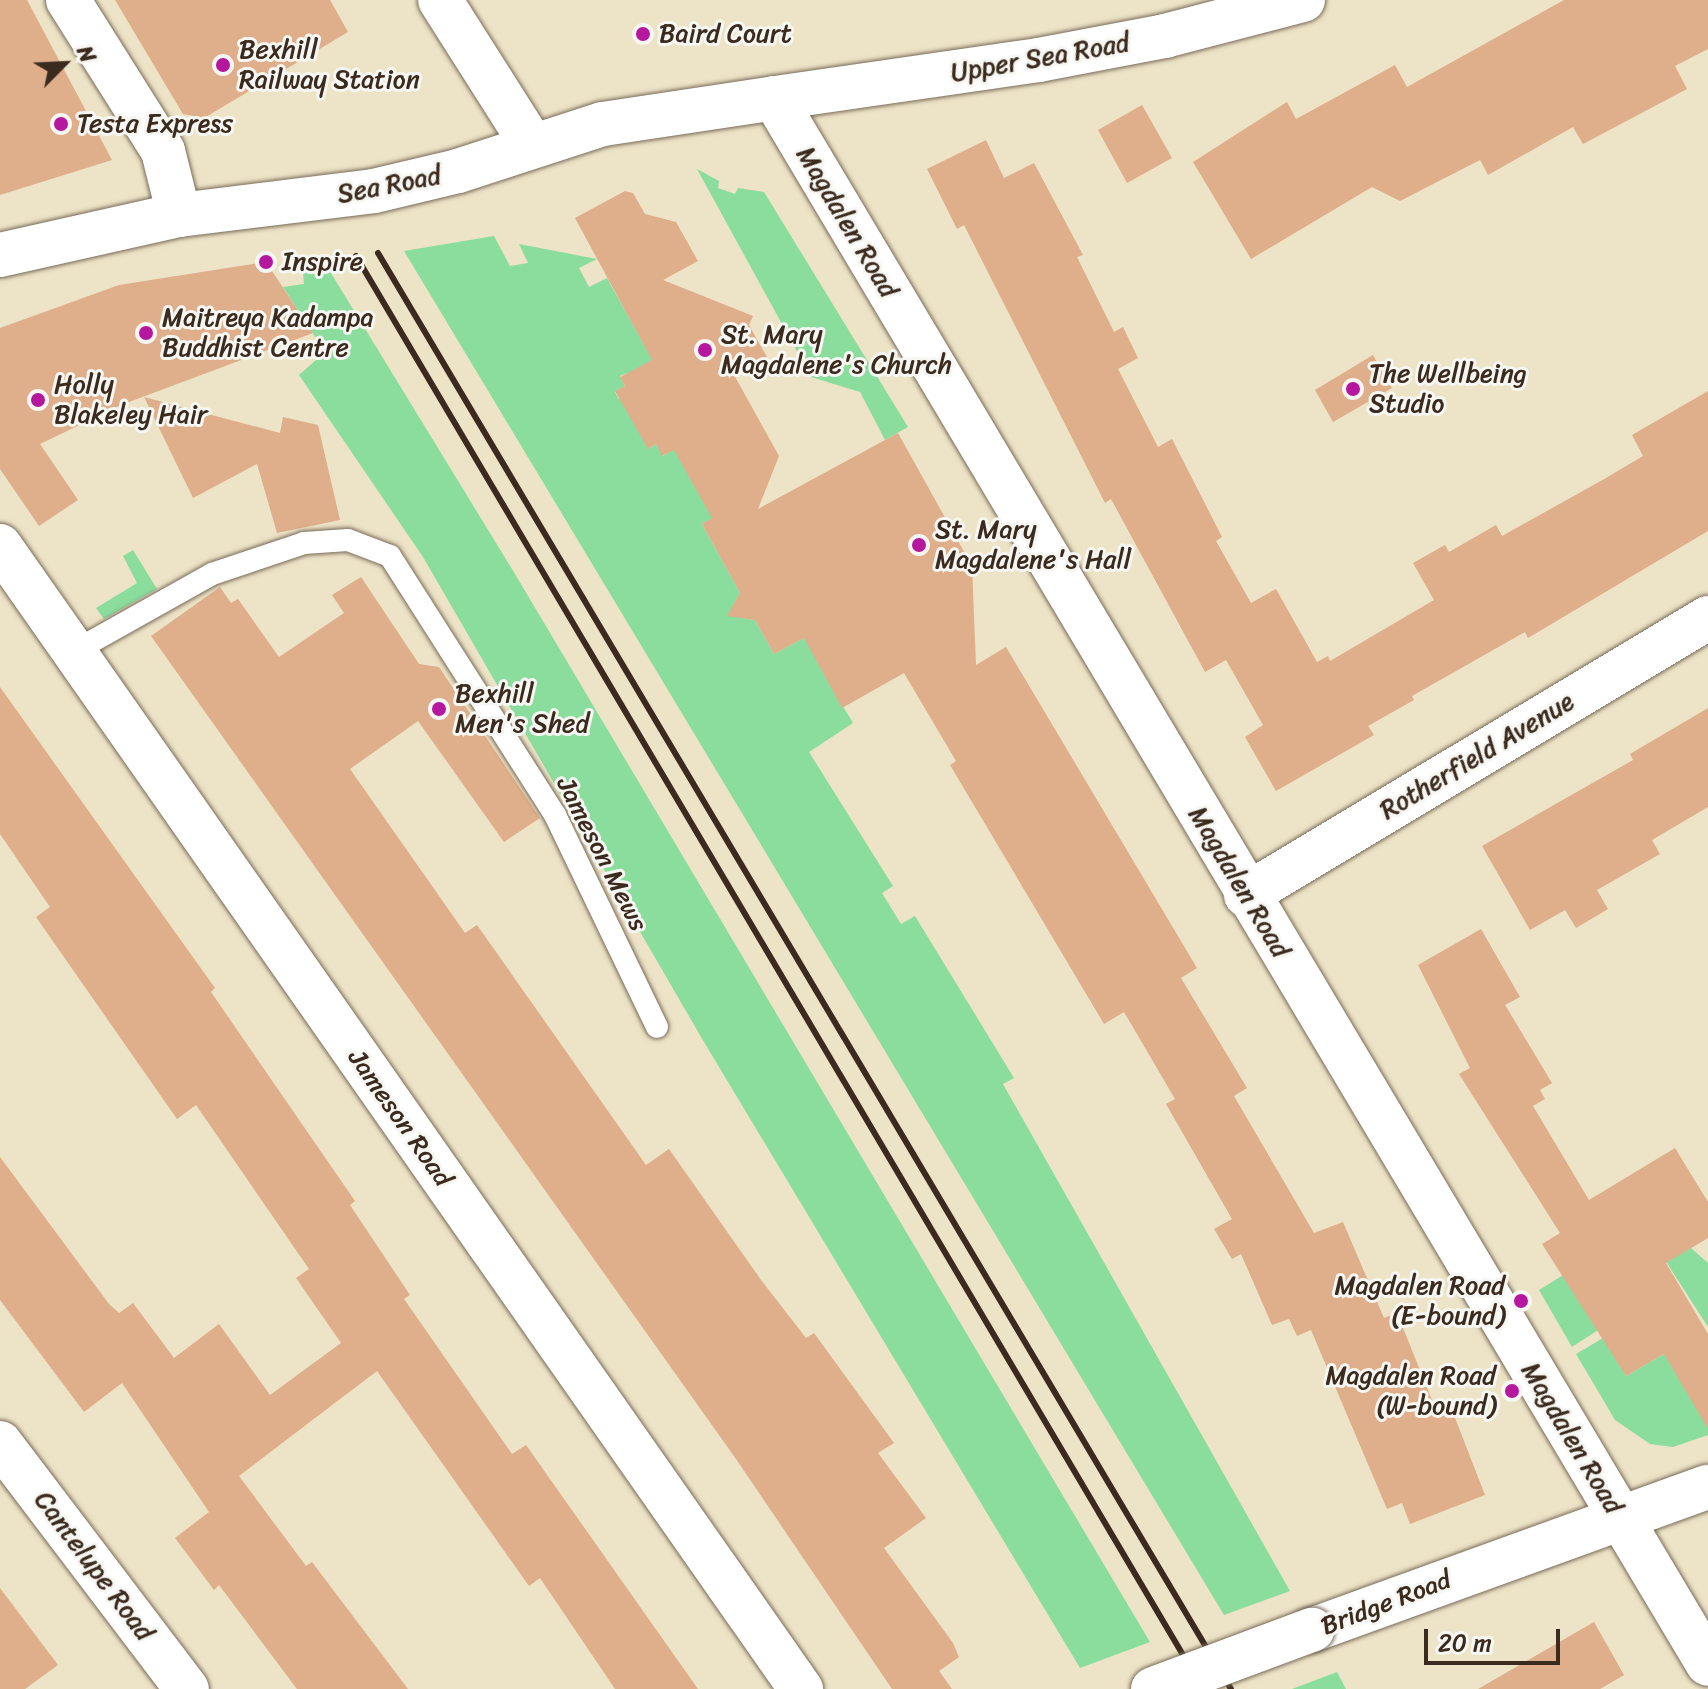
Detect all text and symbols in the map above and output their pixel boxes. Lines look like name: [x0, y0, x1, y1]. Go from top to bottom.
place label: Baird Court: [659, 18, 792, 50]
north arrow: [24, 24, 104, 104]
marker: Baird Court: [634, 25, 652, 43]
street label: Upper Sea Road: [948, 27, 1132, 89]
place label: Bexhill Railway Station: [239, 34, 420, 96]
text: N: [65, 39, 107, 69]
marker: Bexhill Railway Station: [214, 56, 232, 74]
place label: Testa Express: [77, 108, 235, 140]
marker: Testa Express: [52, 115, 70, 133]
street label: Magdalen Road: [790, 141, 904, 303]
street label: Sea Road: [334, 160, 444, 210]
place label: Inspire: [282, 246, 363, 278]
marker: Inspire: [257, 253, 275, 271]
place label: Maitreya Kadampa Buddhist Centre: [162, 302, 373, 364]
place label: St. Mary Magdalene's Church: [721, 319, 952, 380]
marker: Maitreya Kadampa Buddhist Centre: [137, 324, 155, 342]
marker: St. Mary Magdalene's Church: [696, 341, 714, 359]
place label: The Wellbeing Studio: [1369, 358, 1527, 420]
place label: Holly Blakeley Hair: [54, 369, 208, 430]
marker: The Wellbeing Studio: [1344, 380, 1362, 398]
marker: Holly Blakeley Hair: [29, 391, 47, 409]
place label: St. Mary Magdalene's Hall: [935, 514, 1131, 576]
marker: St. Mary Magdalene's Hall: [910, 536, 928, 554]
place label: Bexhill Men's Shed: [455, 678, 589, 740]
street label: Rotherfield Avenue: [1374, 686, 1580, 826]
marker: Bexhill Men's Shed: [430, 700, 448, 718]
street label: Jameson Mews: [550, 772, 654, 936]
street label: Magdalen Road: [1182, 801, 1296, 963]
street label: Jameson Road: [341, 1044, 459, 1192]
place label: Magdalen Road (E-bound): [1334, 1270, 1505, 1332]
marker: Magdalen Road (E-bound): [1512, 1292, 1530, 1310]
street label: Magdalen Road: [1515, 1357, 1629, 1519]
place label: Magdalen Road (W-bound): [1325, 1360, 1496, 1422]
marker: Magdalen Road (W-bound): [1503, 1382, 1521, 1400]
street label: Cantelupe Road: [28, 1485, 160, 1647]
street label: Bridge Road: [1316, 1564, 1456, 1642]
scale bar: [1428, 1613, 1564, 1663]
text: 20 m: [1438, 1622, 1492, 1664]

